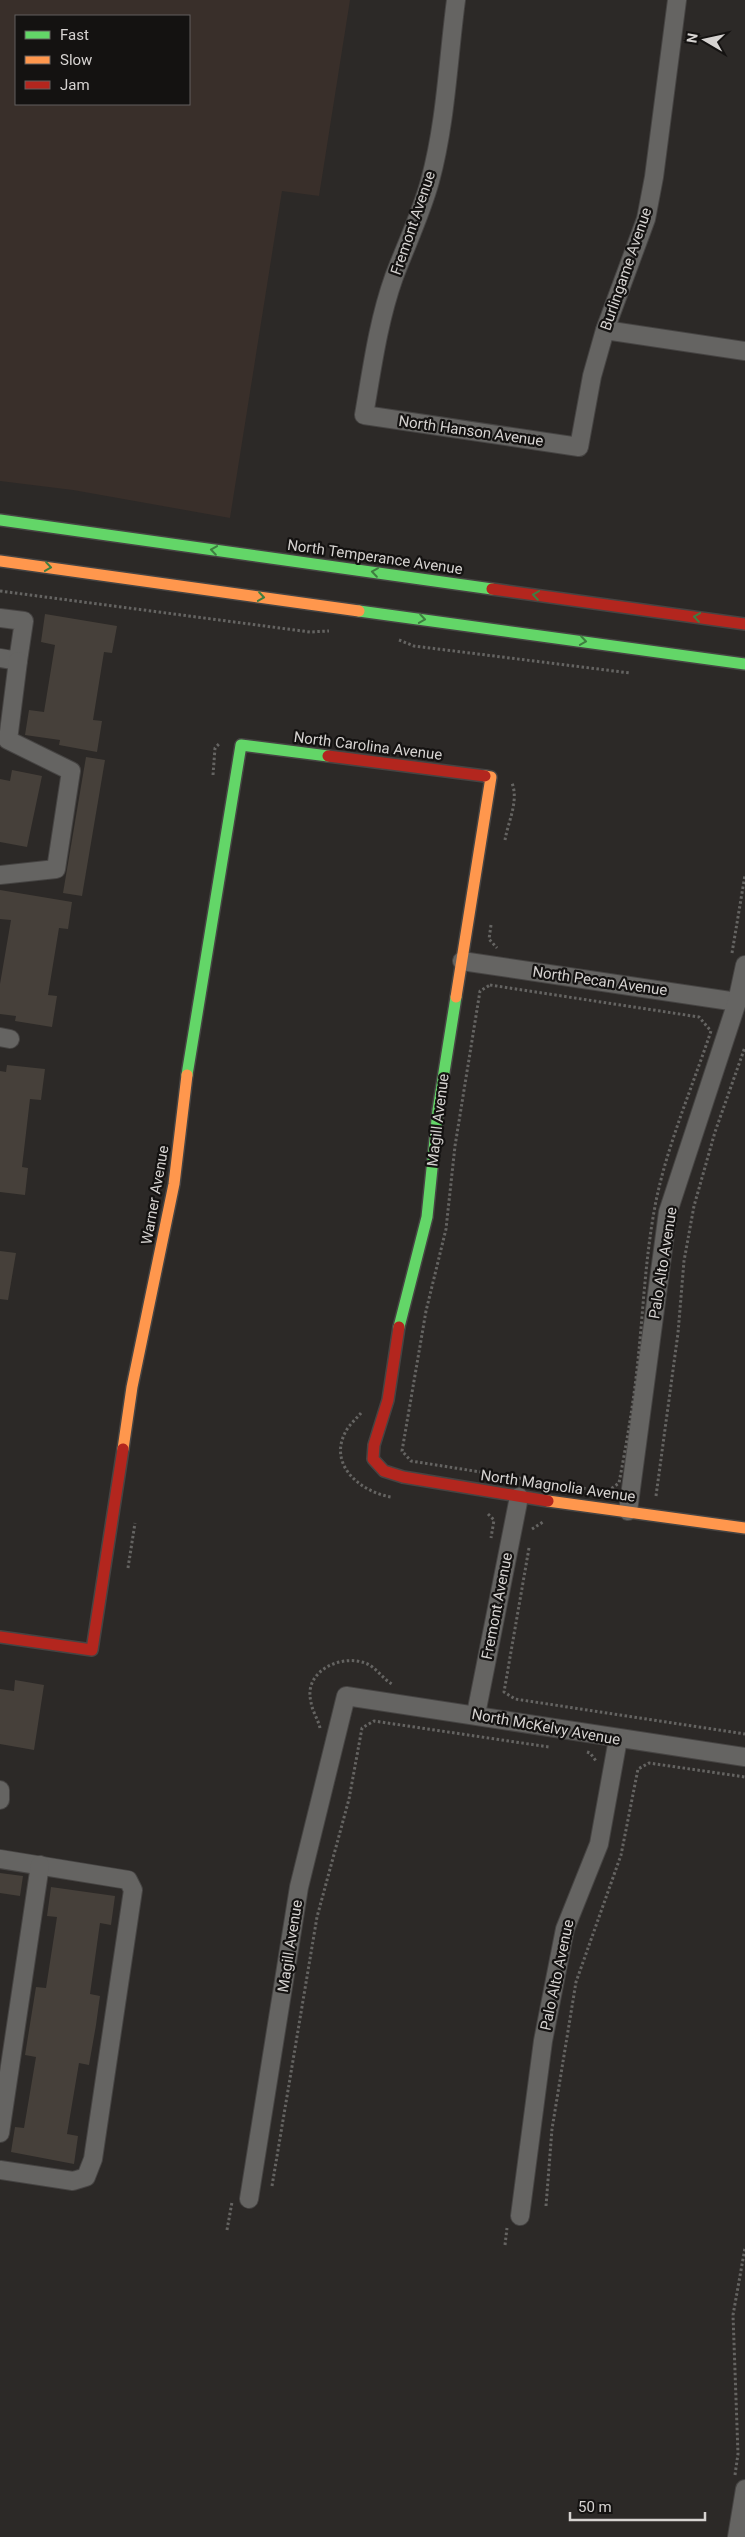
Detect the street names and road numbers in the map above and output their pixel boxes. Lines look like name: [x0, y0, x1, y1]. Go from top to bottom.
street label: Fremont Avenue: [387, 169, 439, 277]
street label: Burlingame Avenue: [597, 205, 655, 333]
street label: North Hanson Avenue: [397, 412, 545, 450]
street label: North Temperance Avenue: [286, 536, 464, 578]
street label: North Carolina Avenue: [293, 728, 443, 764]
street label: North Pecan Avenue: [531, 963, 669, 999]
street label: Magill Avenue: [423, 1073, 453, 1167]
street label: Warner Avenue: [137, 1144, 173, 1246]
street label: Palo Alto Avenue: [645, 1206, 681, 1320]
street label: North Magnolia Avenue: [479, 1466, 637, 1506]
street label: Fremont Avenue: [478, 1551, 516, 1661]
street label: North McKelvy Avenue: [470, 1705, 622, 1749]
street label: Magill Avenue: [274, 1898, 306, 1994]
street label: Palo Alto Avenue: [536, 1918, 578, 2032]

